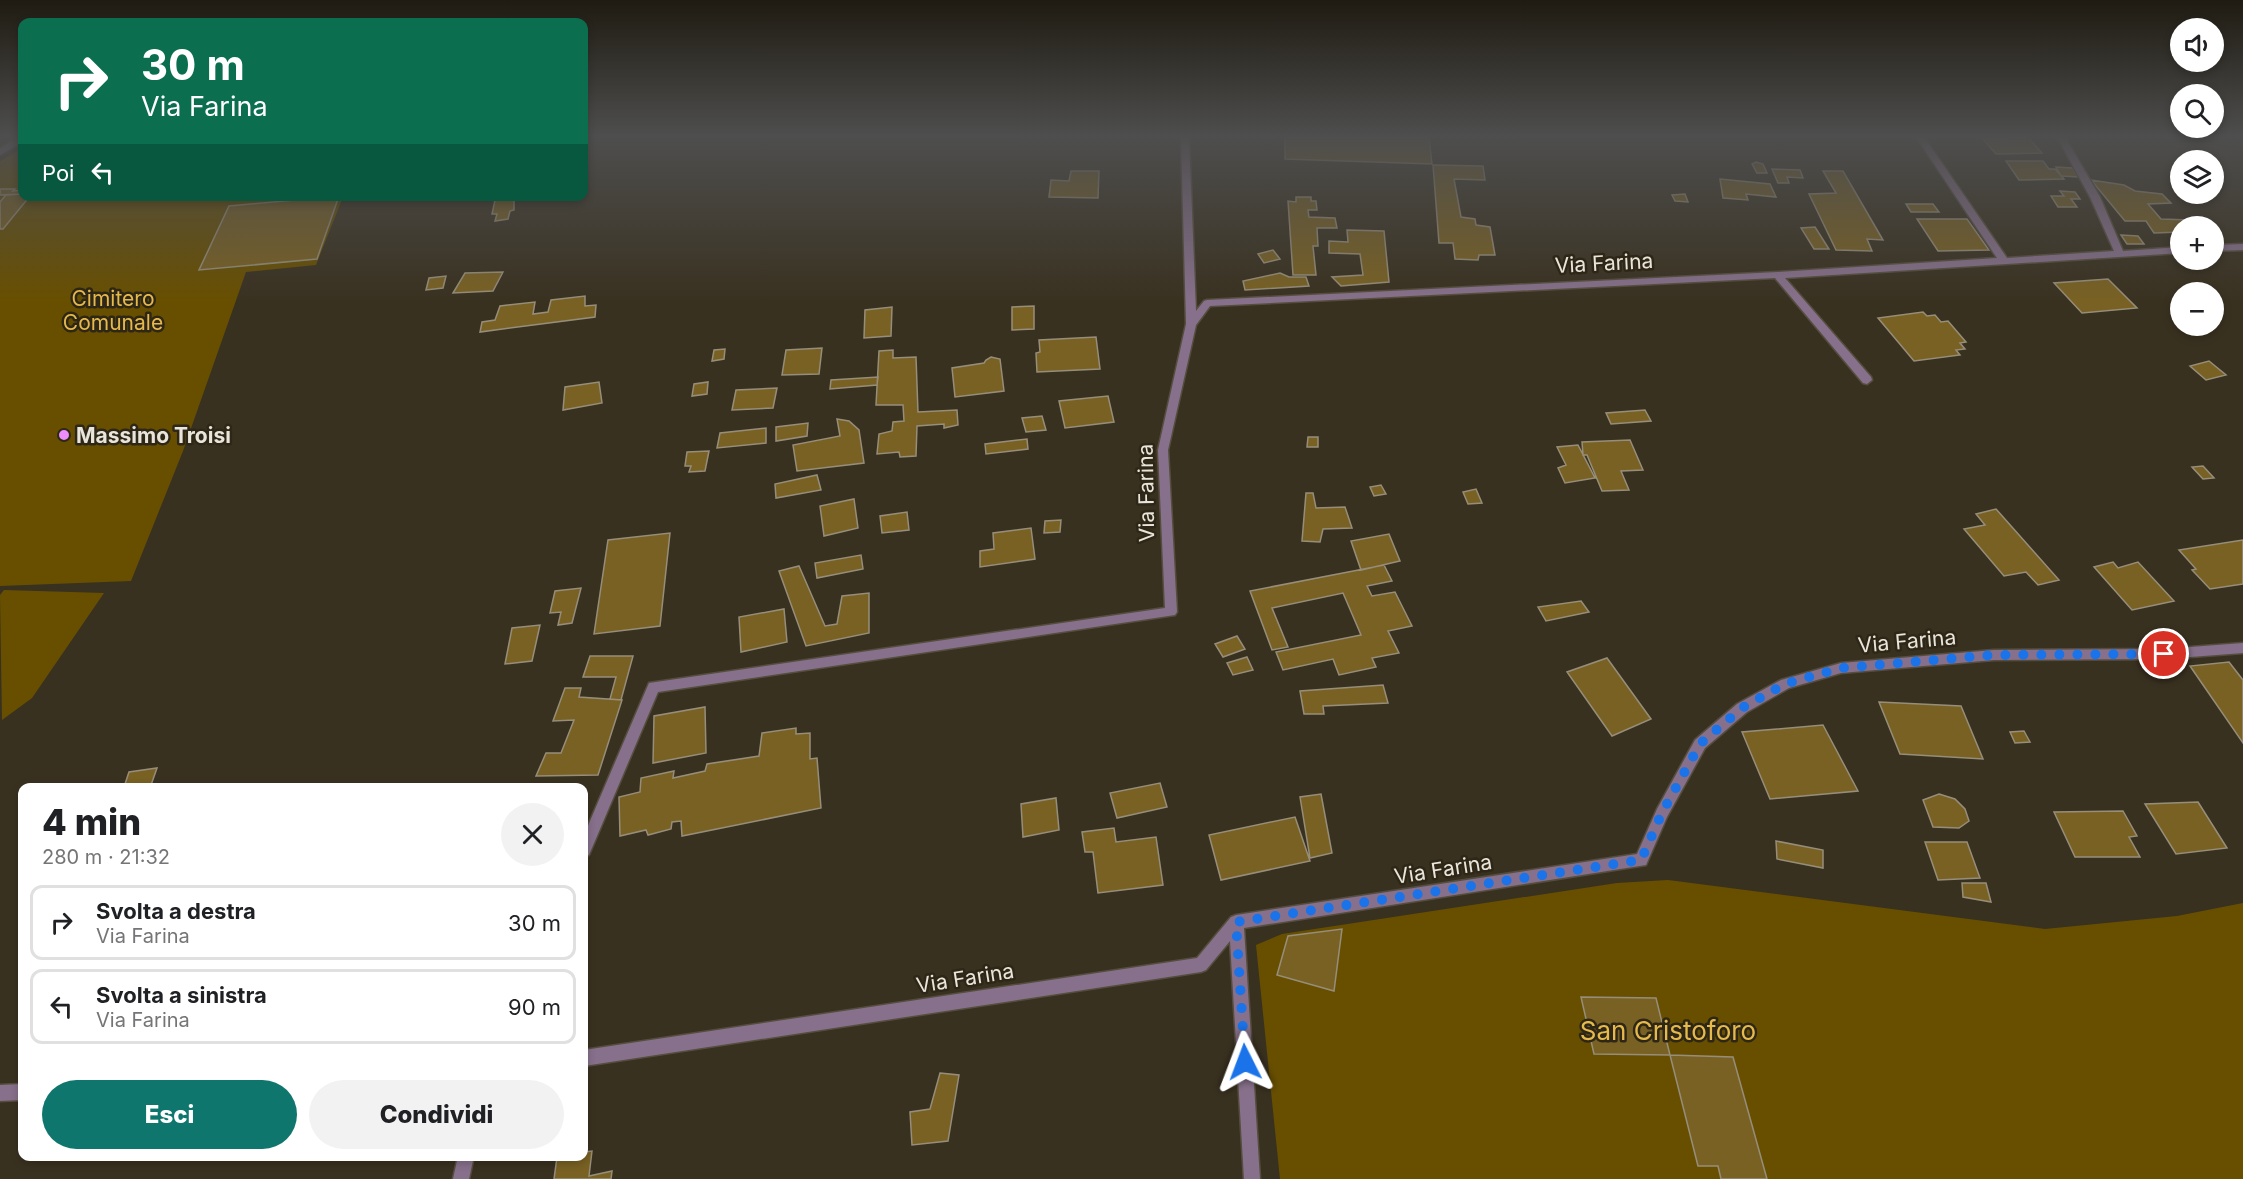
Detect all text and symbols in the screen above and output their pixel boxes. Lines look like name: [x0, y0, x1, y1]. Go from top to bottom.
map controls: [2170, 18, 2224, 336]
button: sound: [2170, 18, 2224, 72]
text: 30 m: [141, 39, 245, 90]
icon: right: [42, 42, 120, 120]
button: search: [2170, 84, 2224, 138]
text: Via Farina: [141, 90, 268, 123]
button: layers: [2170, 150, 2224, 204]
icon: left: [86, 156, 119, 189]
text: Poi: [42, 160, 74, 186]
button: +: [2170, 216, 2224, 270]
street label: Via Farina: [1554, 248, 1654, 278]
button: −: [2170, 282, 2224, 336]
park label: Cimitero Comunale: [63, 286, 163, 335]
place label: Massimo Troisi: [76, 423, 231, 448]
marker: Massimo Troisi: [57, 428, 71, 442]
street label: Via Farina: [1133, 444, 1159, 542]
street label: Via Farina: [1857, 624, 1957, 658]
pin: [2138, 628, 2189, 679]
icon: arrive: [2147, 637, 2180, 670]
text: 4 min: [42, 800, 141, 844]
button: close: [501, 803, 564, 866]
text: 280 m · 21:32: [42, 845, 170, 869]
street label: Via Farina: [1392, 849, 1494, 889]
text: Svolta a destra: [96, 898, 256, 924]
icon: right: [45, 906, 78, 939]
text: 30 m: [508, 910, 561, 936]
text: Via Farina: [96, 924, 190, 948]
street label: Via Farina: [914, 958, 1016, 998]
text: Svolta a sinistra: [96, 982, 267, 1008]
icon: left: [45, 990, 78, 1023]
text: 90 m: [508, 994, 561, 1020]
text: Via Farina: [96, 1008, 190, 1032]
park label: San Cristoforo: [1580, 1015, 1756, 1046]
position arrow: [1213, 1030, 1277, 1094]
button: Esci: [42, 1080, 297, 1149]
button: Condividi: [309, 1080, 564, 1149]

